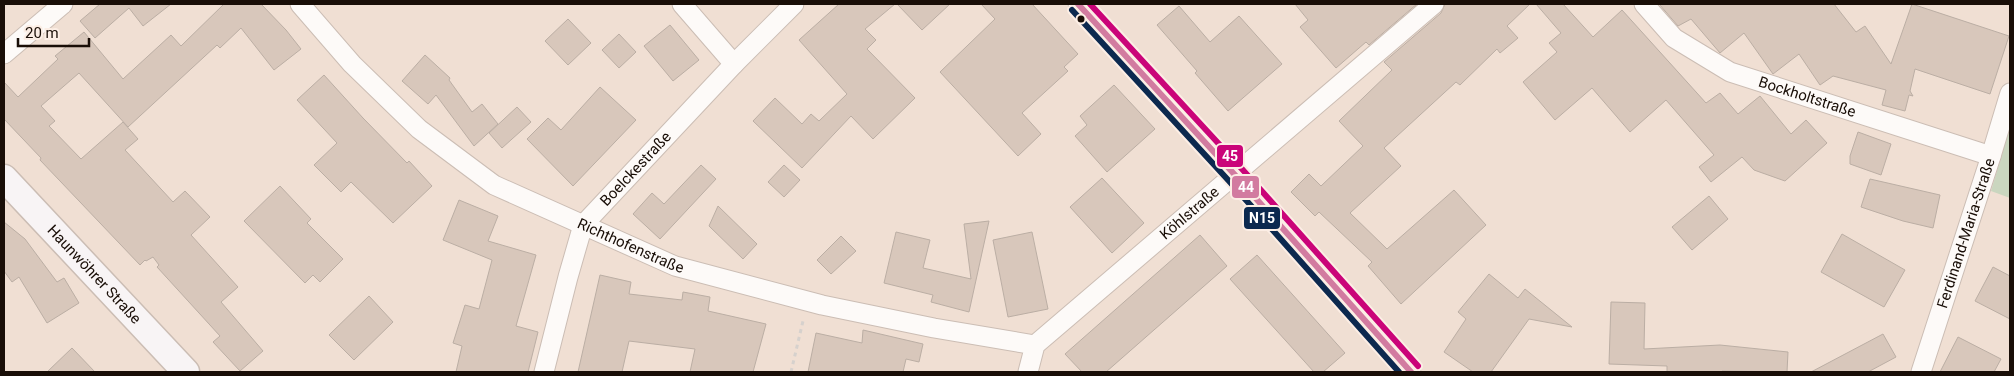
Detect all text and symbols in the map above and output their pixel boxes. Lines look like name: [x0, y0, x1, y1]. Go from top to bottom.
unlabelled marker: [1076, 14, 1086, 24]
scale bar: [18, 15, 89, 47]
text: 20 m: [25, 24, 59, 42]
street label: Bockholtstraße: [1756, 73, 1858, 121]
street label: Boelckestraße: [596, 128, 675, 210]
line badge: 45: [1216, 144, 1244, 168]
text: 45: [1222, 148, 1238, 164]
street label: Ferdinand-Maria-Straße: [1933, 156, 1999, 310]
line badge: 44: [1231, 175, 1260, 199]
text: 44: [1238, 179, 1254, 195]
street label: Köhlstraße: [1156, 183, 1223, 243]
line badge: N15: [1243, 206, 1281, 230]
text: N15: [1249, 210, 1275, 226]
street label: Richthofenstraße: [575, 215, 686, 277]
street label: Haunwöhrer Straße: [44, 221, 145, 327]

